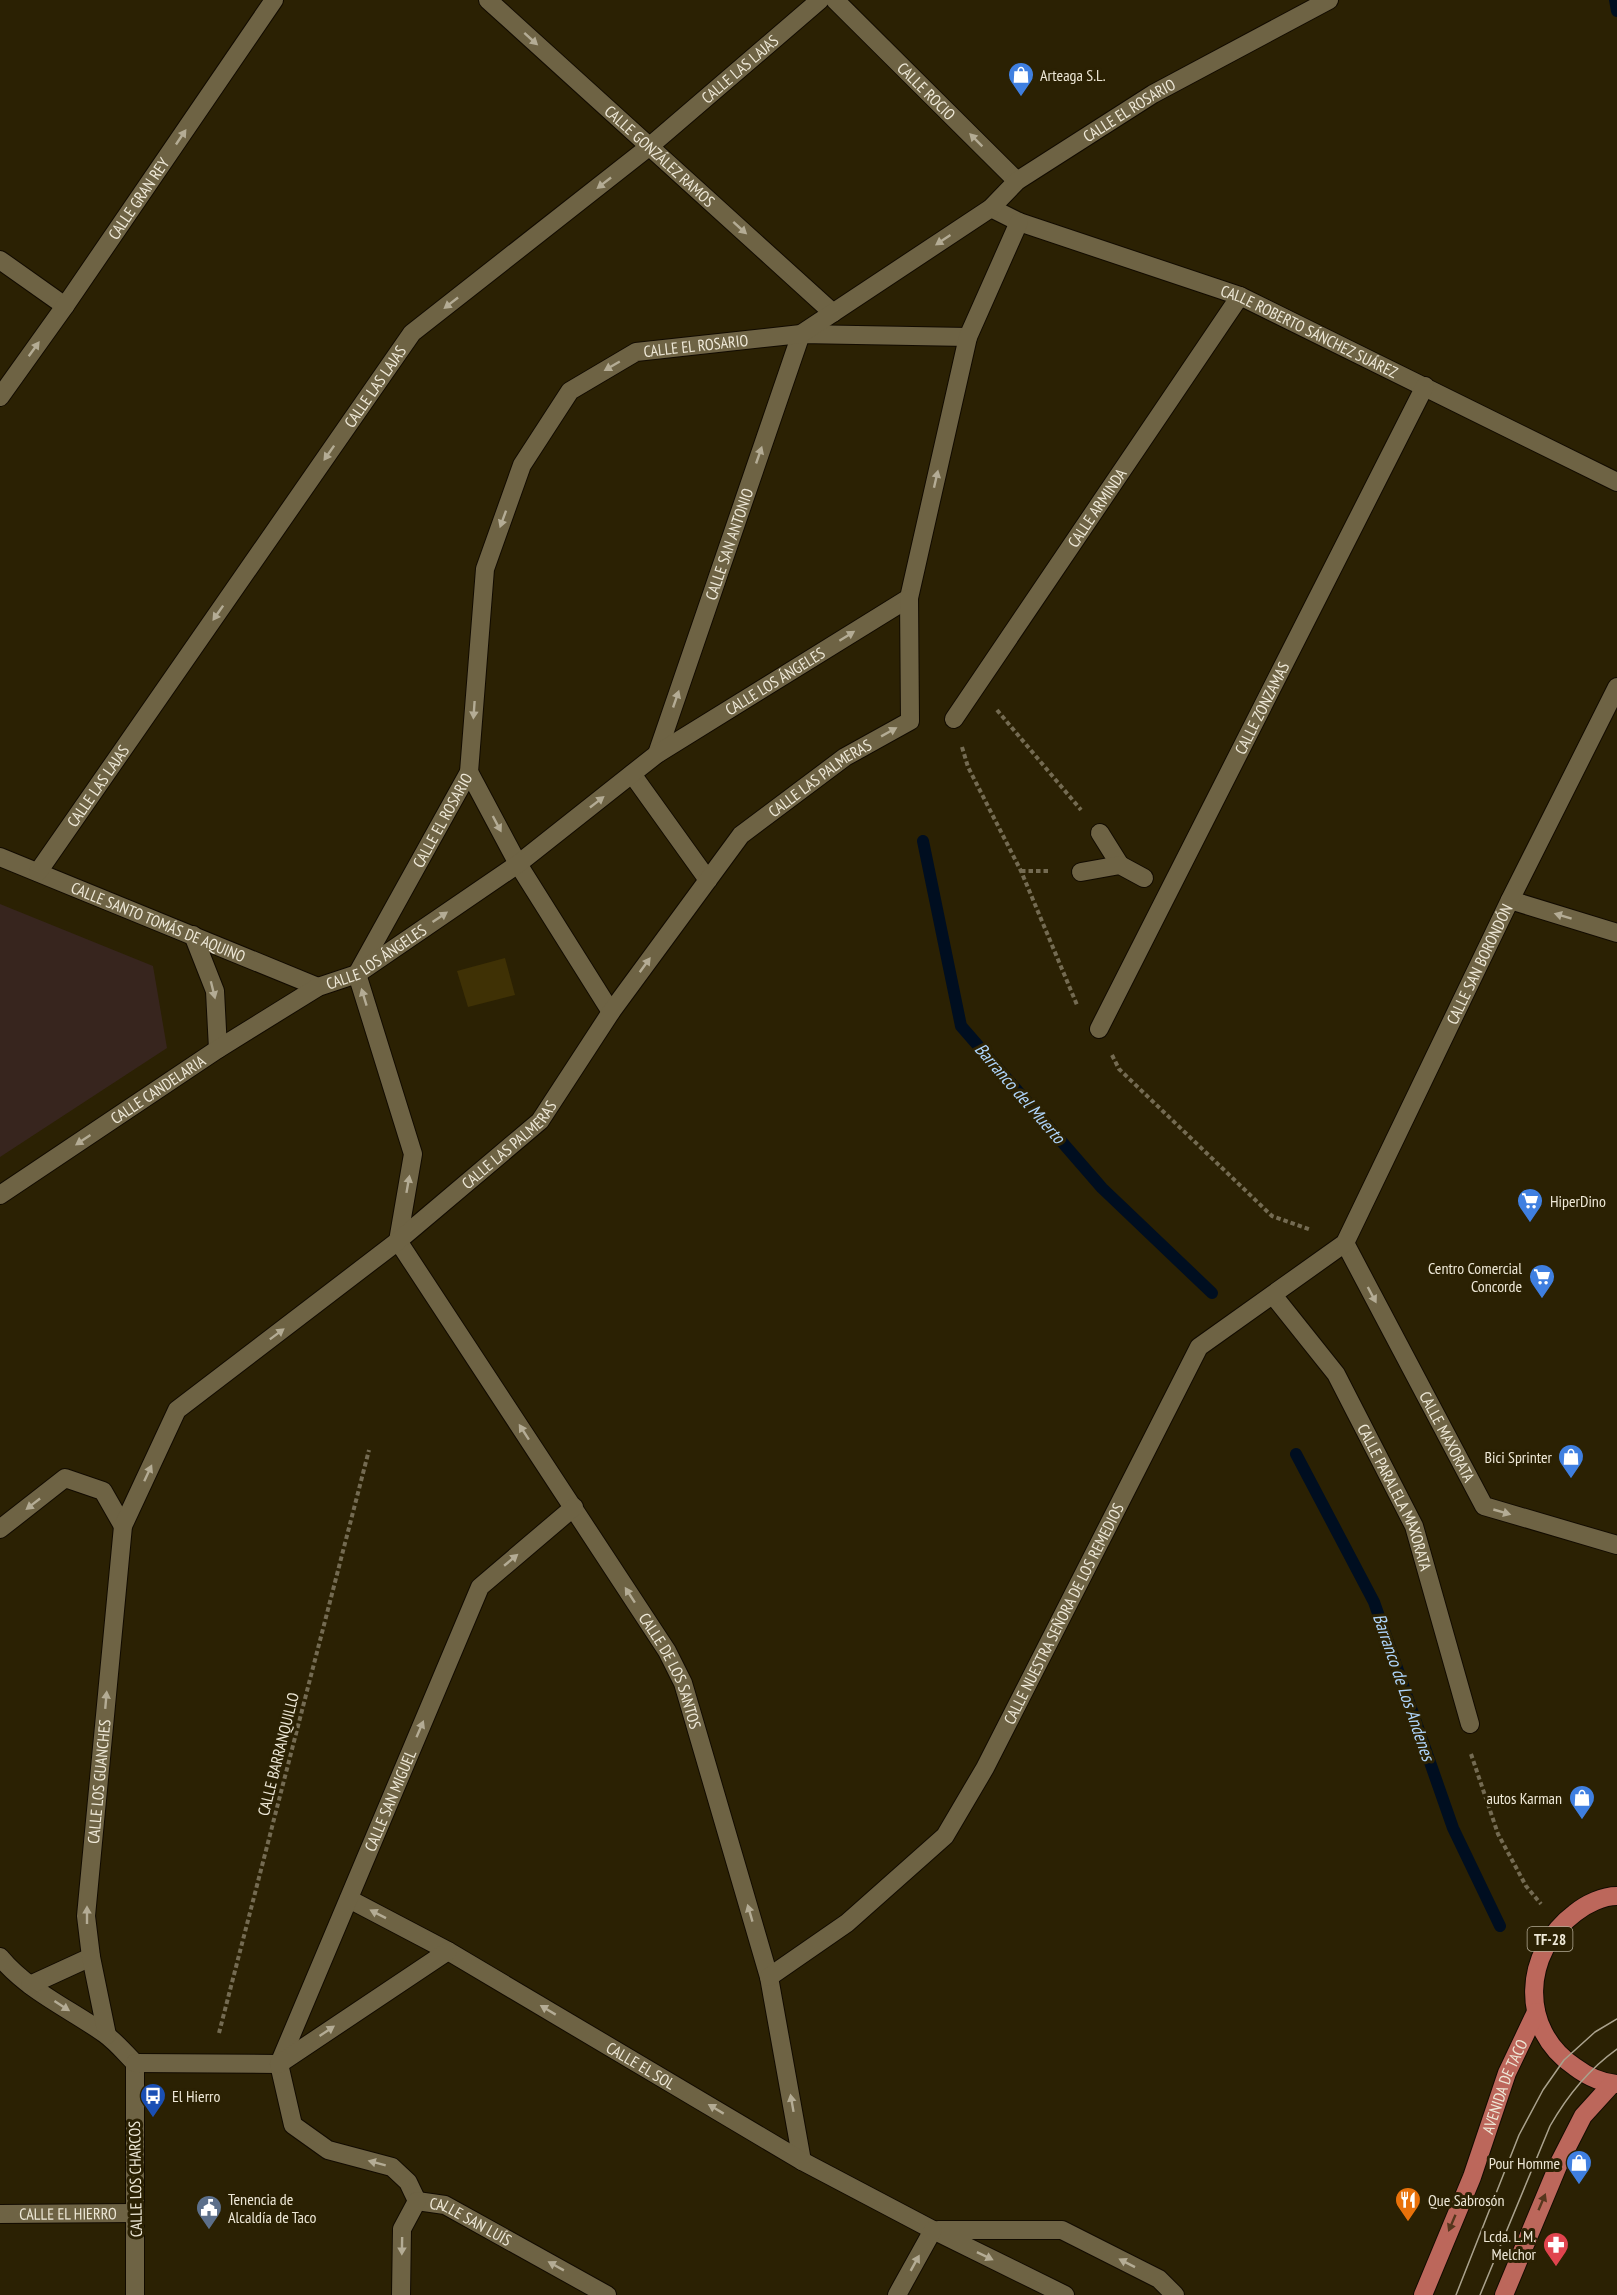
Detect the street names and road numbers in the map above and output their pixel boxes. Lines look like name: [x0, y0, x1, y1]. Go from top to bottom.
street label: CALLE LAS LAJAS: [697, 30, 782, 108]
street label: CALLE ROCIO: [893, 58, 960, 124]
street label: CALLE EL ROSARIO: [1079, 74, 1179, 146]
street label: CALLE GONZÁLEZ RAMOS: [601, 101, 719, 211]
street label: CALLE GRAN REY: [103, 153, 174, 243]
street label: CALLE ROBERTO SÁNCHEZ SUÁREZ: [1218, 280, 1401, 382]
street label: CALLE EL ROSARIO: [642, 330, 749, 361]
street label: CALLE LAS LAJAS: [340, 341, 410, 431]
street label: CALLE ARMINDA: [1063, 464, 1131, 551]
street label: CALLE SAN ANTONIO: [701, 485, 757, 602]
street label: CALLE LOS ÁNGELES: [721, 643, 829, 719]
street label: CALLE ZONZAMAS: [1230, 658, 1294, 757]
street label: CALLE LAS PALMERAS: [764, 734, 875, 821]
street label: CALLE LAS LAJAS: [62, 741, 133, 831]
street label: CALLE EL ROSARIO: [408, 769, 477, 871]
street label: CALLE SANTO TOMÁS DE AQUINO: [68, 877, 249, 966]
street label: CALLE SAN BORONDÓN: [1442, 900, 1517, 1027]
street label: CALLE LOS ÁNGELES: [323, 920, 430, 994]
street label: CALLE CANDELARIA: [107, 1050, 209, 1128]
street label: CALLE LAS PALMERAS: [457, 1097, 561, 1193]
street label: CALLE MAXORATA: [1415, 1388, 1480, 1486]
street label: CALLE PARALELA MAXORATA: [1353, 1420, 1436, 1573]
street label: CALLE NUESTRA SEÑORA DE LOS REMEDIOS: [999, 1500, 1128, 1728]
street label: CALLE DE LOS SANTOS: [635, 1609, 706, 1731]
street label: CALLE BARRANQUILLO: [253, 1690, 303, 1818]
street label: CALLE LOS GUANCHES: [83, 1718, 115, 1845]
street label: CALLE SAN MIGUEL: [360, 1746, 420, 1854]
road number: TF-28: [1528, 1927, 1572, 1951]
street label: AVENIDA DE TACO: [1477, 2036, 1532, 2136]
street label: CALLE EL SOL: [603, 2037, 679, 2094]
street label: CALLE LOS CHARCOS: [124, 2121, 146, 2237]
street label: CALLE SAN LUÍS: [428, 2193, 515, 2250]
street label: CALLE EL HIERRO: [19, 2203, 117, 2224]

